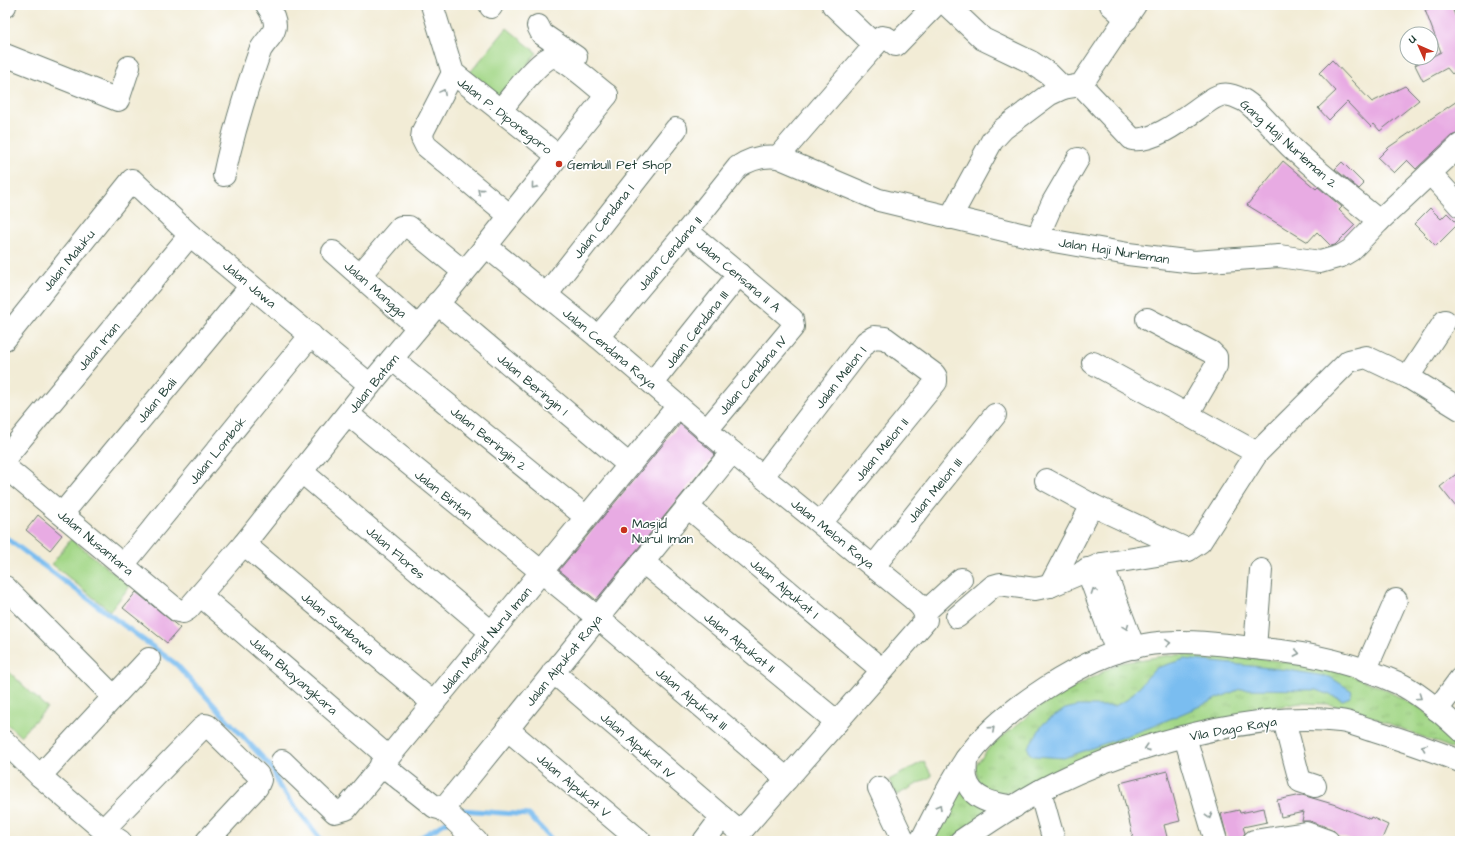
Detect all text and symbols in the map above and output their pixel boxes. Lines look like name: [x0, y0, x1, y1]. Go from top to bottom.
north arrow: [1399, 26, 1439, 66]
text: U: [1404, 32, 1420, 47]
street label: Jalan P. Diponegoro: [452, 73, 556, 160]
one-way arrow: [438, 89, 446, 96]
street label: Gang Haji Nurleman 2: [1235, 95, 1341, 193]
place label: Gembull Pet Shop: [567, 156, 671, 174]
marker: Gembull Pet Shop: [554, 159, 564, 169]
one-way arrow: [532, 181, 539, 188]
street label: Jalan Cendana I: [569, 181, 639, 263]
one-way arrow: [477, 188, 485, 195]
street label: Jalan Cendana II: [633, 213, 706, 295]
street label: Jalan Maluku: [38, 226, 99, 295]
street label: Jalan Haji Nurleman: [1057, 233, 1171, 269]
street label: Jalan Censana II A: [692, 235, 785, 317]
street label: Jalan Jawa: [219, 257, 280, 313]
street label: Jalan Mangga: [339, 257, 411, 323]
street label: Jalan Cendana III: [661, 287, 733, 372]
street label: Jalan Cendana Raya: [558, 304, 661, 395]
street label: Jalan Irian: [73, 318, 125, 375]
street label: Jalan Cendana IV: [714, 332, 791, 419]
street label: Jalan Melon I: [811, 343, 871, 413]
street label: Jalan Batam: [344, 349, 404, 417]
street label: Jalan Beringin 1: [492, 350, 572, 421]
street label: Jalan Bali: [133, 374, 181, 427]
street label: Jalan Beringin 2: [446, 402, 531, 476]
street label: Jalan Lombok: [185, 413, 251, 489]
street label: Jalan Melon II: [851, 414, 913, 485]
street label: Jalan Melon III: [903, 454, 967, 527]
street label: Jalan Bintan: [411, 466, 477, 524]
street label: Jalan Melon Raya: [786, 495, 878, 574]
street label: Jalan Nusantara: [54, 506, 137, 580]
place label: Masjid Nurul Iman: [632, 515, 693, 548]
street label: Jalan Flores: [362, 522, 429, 584]
marker: Masjid Nurul Iman: [619, 525, 629, 535]
street label: Jalan Alpukat I: [746, 555, 823, 623]
street label: Jalan Masjid Nurul Iman: [436, 583, 536, 698]
one-way arrow: [1091, 587, 1099, 594]
street label: Jalan Sumbawa: [297, 588, 378, 660]
street label: Jalan Alpukat II: [700, 608, 779, 677]
street label: Jalan Alpukat Raya: [521, 611, 607, 711]
one-way arrow: [1121, 623, 1129, 630]
street label: Jalan Bhayangkara: [245, 632, 342, 720]
one-way arrow: [1165, 639, 1171, 647]
one-way arrow: [1294, 648, 1301, 657]
street label: Jalan Alpukat III: [651, 663, 731, 734]
one-way arrow: [1414, 692, 1421, 699]
street label: Jalan Alpukat IV: [596, 708, 678, 783]
street label: Vila Dago Raya: [1188, 712, 1279, 746]
one-way arrow: [987, 727, 995, 734]
one-way arrow: [1144, 743, 1151, 752]
one-way arrow: [1420, 744, 1427, 752]
street label: Jalan Alpukat V: [533, 750, 614, 822]
one-way arrow: [935, 803, 942, 811]
one-way arrow: [1204, 813, 1213, 820]

